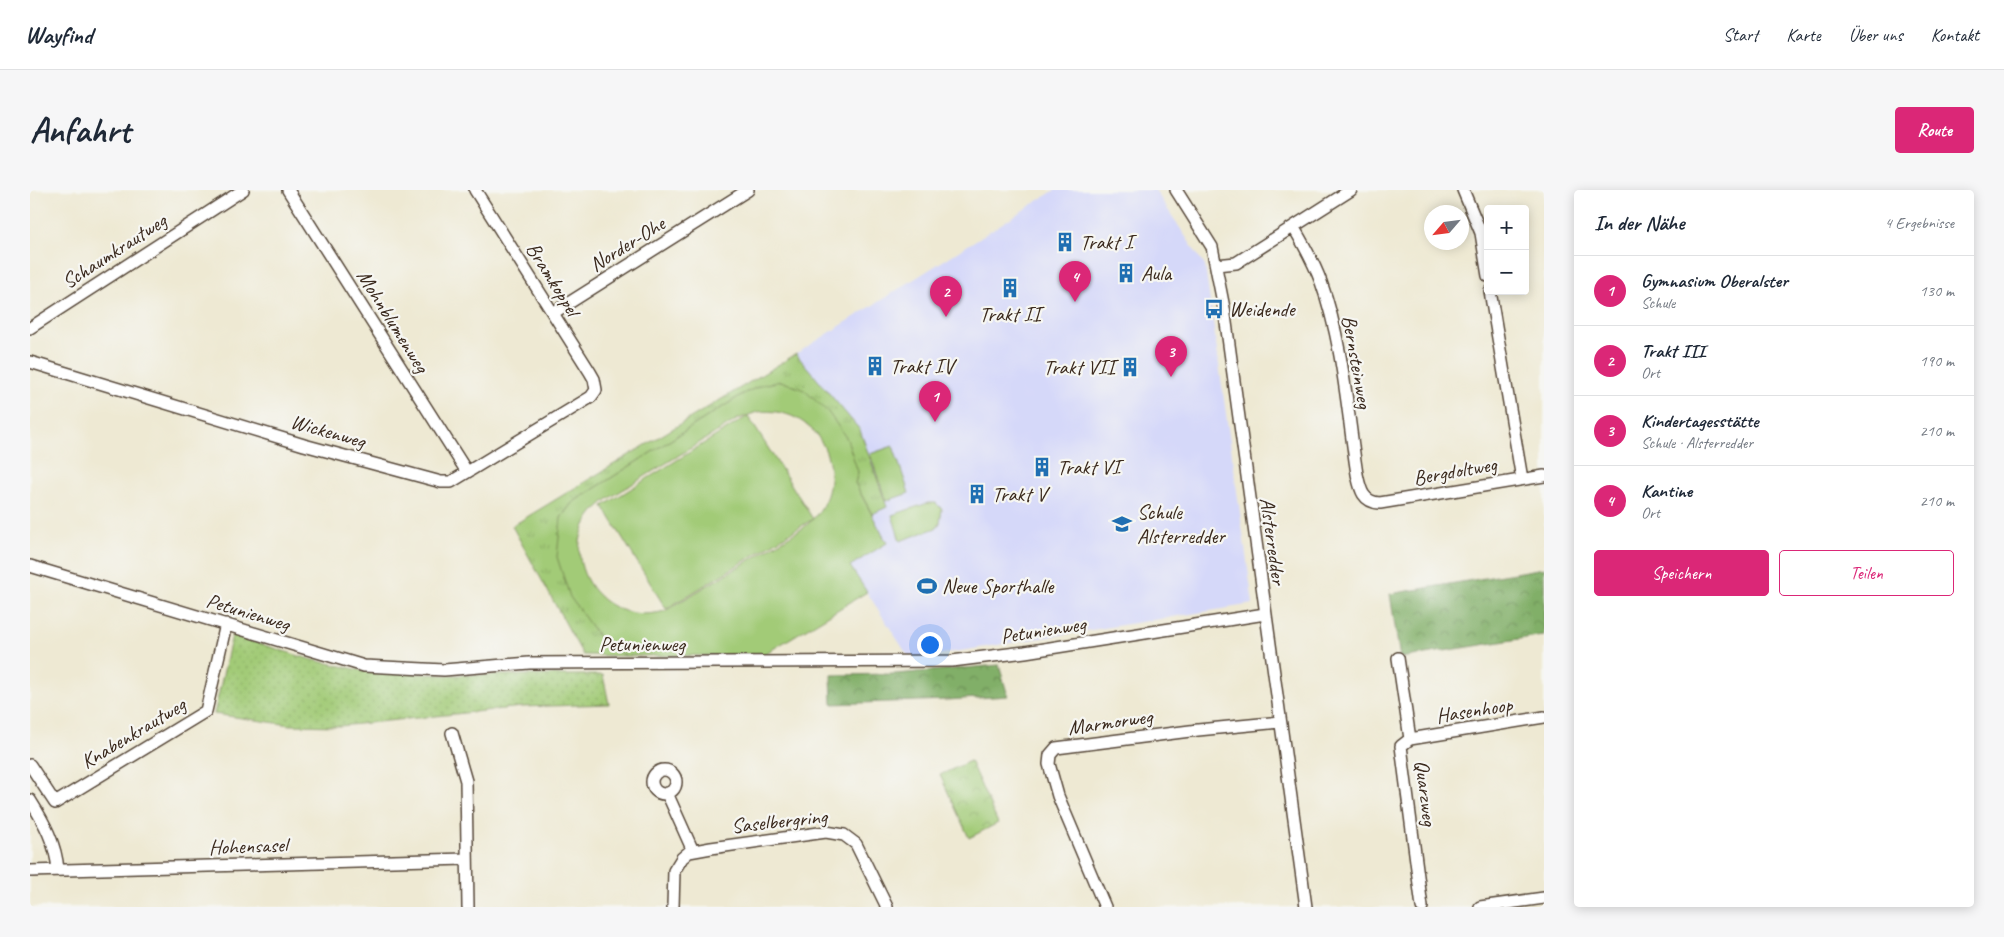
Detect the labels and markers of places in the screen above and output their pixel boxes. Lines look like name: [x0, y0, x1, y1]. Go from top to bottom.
place label: Trakt I: [1080, 229, 1137, 255]
building icon: Trakt I: [1054, 231, 1076, 253]
place label: Aula: [1141, 260, 1173, 286]
pin: 4: [1059, 261, 1091, 302]
building icon: Aula: [1115, 262, 1137, 284]
pin: 2: [930, 276, 962, 317]
building icon: Trakt II: [999, 277, 1021, 299]
place label: Weidende: [1229, 296, 1297, 322]
bus stop icon: Weidende: [1203, 298, 1225, 320]
place label: Trakt II: [979, 301, 1045, 327]
pin: 3: [1155, 336, 1187, 377]
place label: Trakt IV: [890, 353, 957, 379]
place label: Trakt VII: [1043, 354, 1120, 380]
building icon: Trakt IV: [864, 355, 886, 377]
building icon: Trakt VII: [1119, 356, 1141, 378]
pin: 1: [919, 381, 951, 422]
place label: Trakt VI: [1057, 454, 1125, 480]
building icon: Trakt VI: [1031, 456, 1053, 478]
place label: Trakt V: [992, 481, 1051, 507]
building icon: Trakt V: [966, 483, 988, 505]
place label: Schule Alsterredder: [1137, 499, 1226, 549]
school or university icon: Schule Alsterredder: [1111, 513, 1133, 535]
place label: Neue Sporthalle: [942, 573, 1055, 599]
sports icon: Neue Sporthalle: [916, 575, 938, 597]

